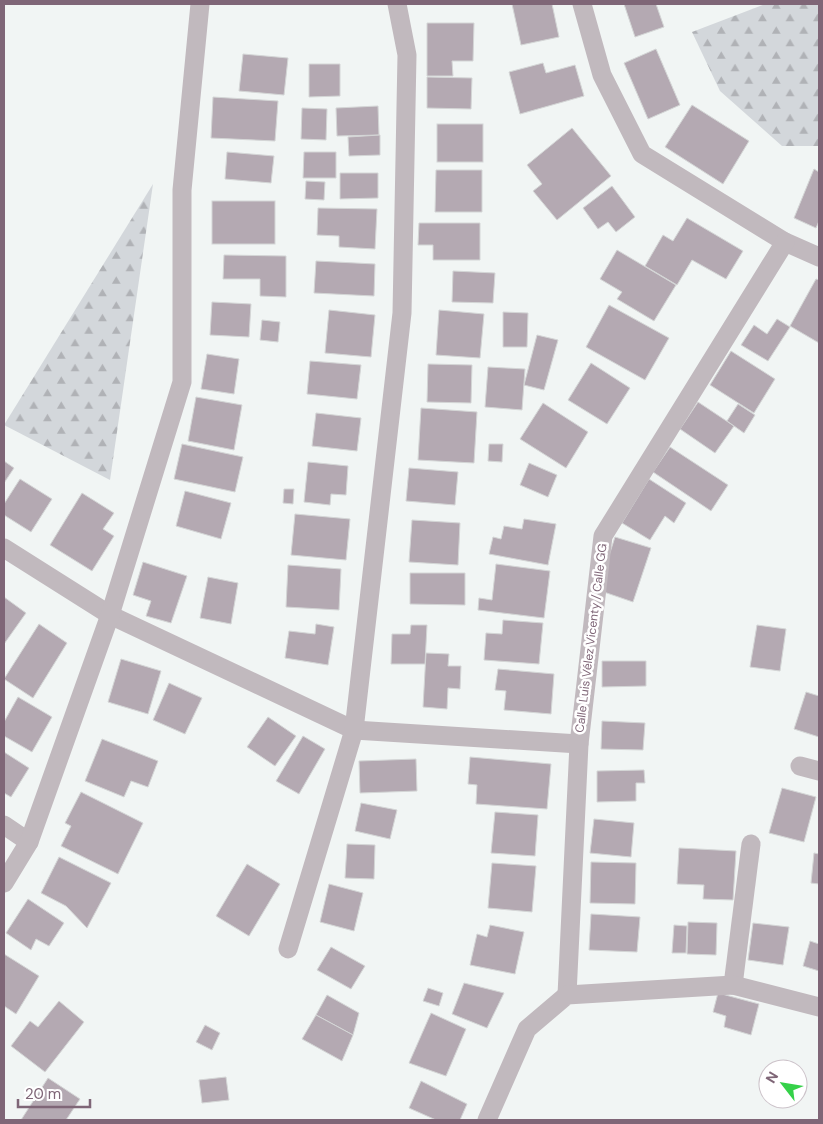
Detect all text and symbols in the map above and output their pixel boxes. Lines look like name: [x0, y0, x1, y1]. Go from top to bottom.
street label: Calle Luis Vélez Vicenty / Calle GG: [571, 542, 611, 734]
north arrow: [758, 1059, 808, 1109]
text: N: [762, 1068, 782, 1086]
scale bar: [18, 1076, 90, 1108]
text: 20 m: [25, 1084, 61, 1104]

